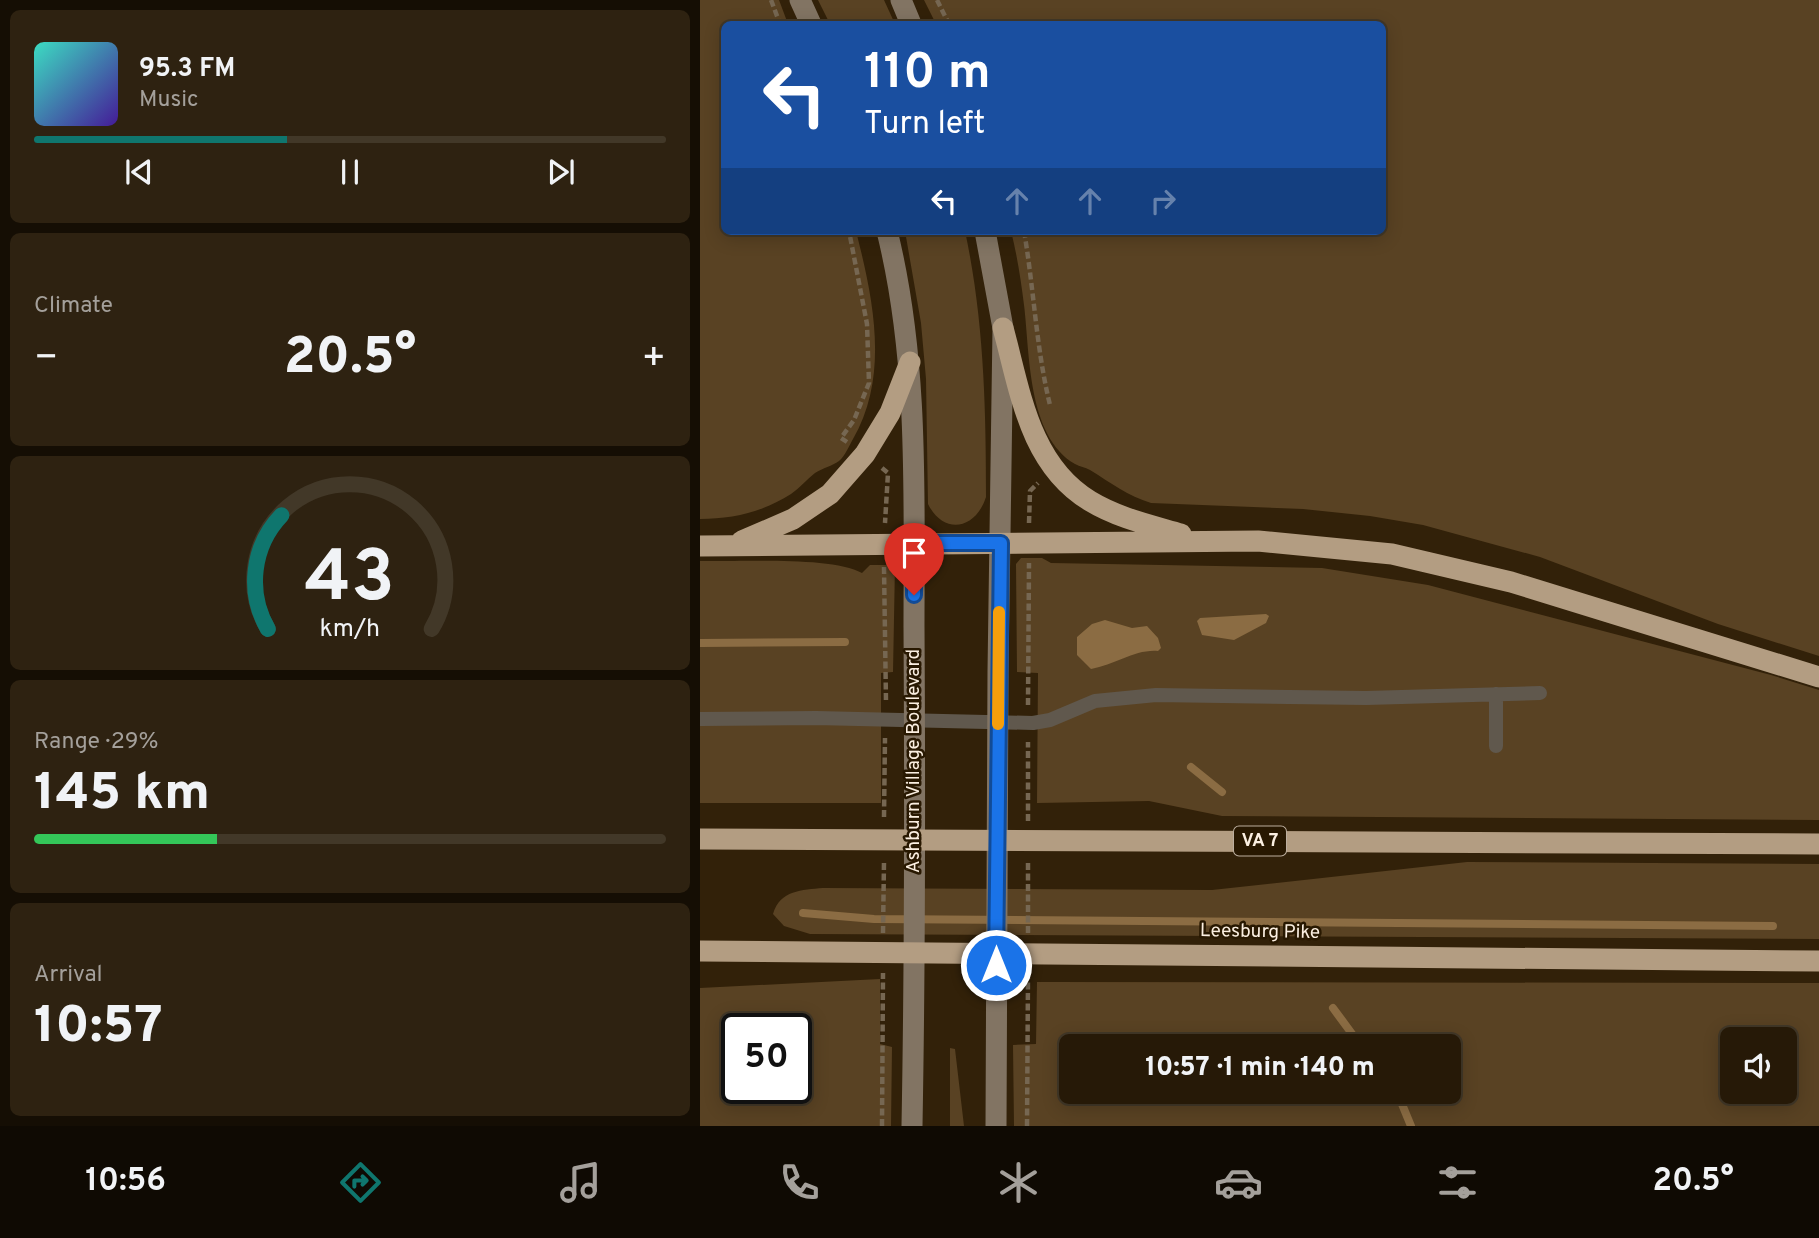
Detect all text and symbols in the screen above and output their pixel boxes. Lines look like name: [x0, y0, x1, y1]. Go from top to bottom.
text: 110 m: [864, 44, 991, 106]
icon: left: [749, 49, 840, 140]
text: 95.3 FM: [139, 53, 235, 86]
text: Music: [139, 86, 199, 115]
text: Turn left: [864, 105, 985, 145]
icon: previous: [120, 153, 158, 191]
icon: pause: [331, 153, 369, 191]
icon: next: [542, 153, 580, 191]
icon: left: [925, 182, 963, 220]
icon: ahead: [998, 182, 1036, 220]
icon: ahead: [1071, 182, 1109, 220]
icon: right: [1144, 182, 1182, 220]
text: Climate: [34, 292, 113, 321]
text: 20.5°: [284, 326, 416, 392]
text: −: [34, 335, 59, 384]
text: +: [641, 335, 666, 384]
pin: [884, 523, 944, 595]
icon: arrive: [895, 534, 933, 572]
text: 43: [305, 535, 395, 627]
text: km/h: [320, 614, 380, 646]
street label: Ashburn Village Boulevard: [902, 649, 926, 873]
text: Range · 29%: [34, 728, 159, 757]
text: 145 km: [34, 762, 210, 828]
road number: VA 7: [1234, 826, 1286, 856]
street label: Leesburg Pike: [1200, 919, 1320, 945]
position arrow: [959, 928, 1033, 1002]
text: Arrival: [34, 961, 103, 990]
text: 10:57: [34, 995, 163, 1061]
speed limit sign: 50: [721, 1013, 812, 1104]
map controls: [1720, 1027, 1797, 1104]
button: sound: [1720, 1027, 1797, 1104]
text: 10:57 · 1 min · 140 m: [1145, 1052, 1375, 1085]
icon: directions: [336, 1158, 385, 1207]
icon: music: [556, 1158, 605, 1207]
icon: phone: [775, 1158, 824, 1207]
icon: climate: [994, 1158, 1043, 1207]
icon: car: [1214, 1158, 1263, 1207]
icon: filters: [1433, 1158, 1482, 1207]
text: 10:56: [85, 1162, 166, 1202]
text: 20.5°: [1653, 1162, 1734, 1202]

